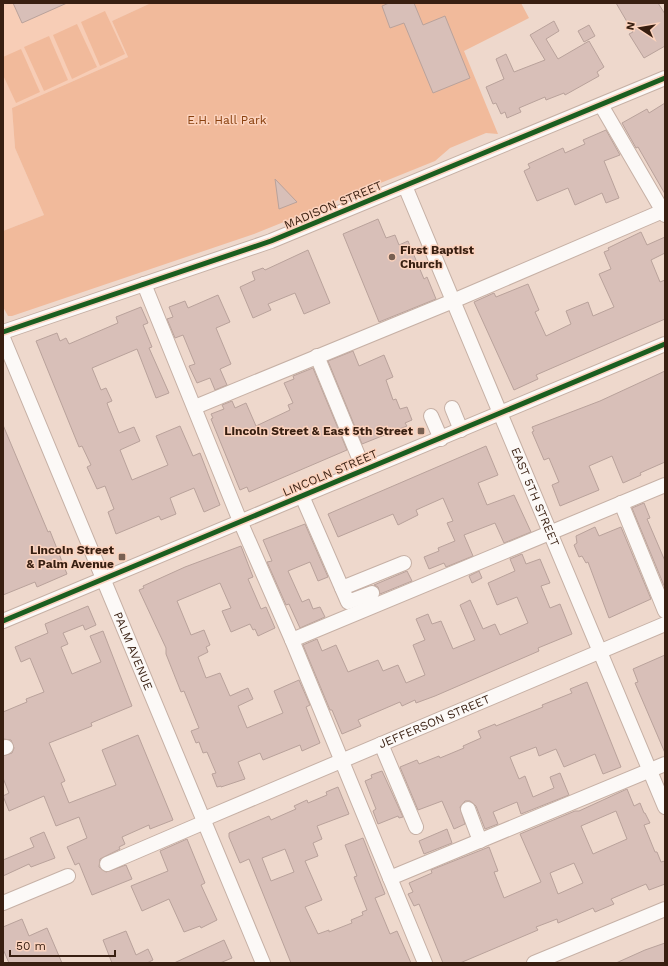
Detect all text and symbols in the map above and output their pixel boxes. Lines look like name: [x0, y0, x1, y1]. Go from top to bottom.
north arrow: [620, 8, 660, 48]
text: N: [624, 21, 638, 31]
park label: E.H. Hall Park: [187, 113, 267, 127]
street label: MADISON STREET: [282, 178, 384, 232]
place label: First Baptist Church: [400, 243, 475, 271]
marker: First Baptist Church: [387, 252, 397, 262]
place label: Lincoln Street & East 5th Street: [224, 424, 414, 438]
marker: Lincoln Street & East 5th Street: [416, 426, 426, 436]
street label: EAST 5TH STREET: [508, 445, 562, 549]
street label: LINCOLN STREET: [280, 447, 380, 499]
place label: Lincoln Street & Palm Avenue: [27, 543, 115, 571]
marker: Lincoln Street & Palm Avenue: [117, 552, 127, 562]
street label: PALM AVENUE: [111, 610, 156, 692]
street label: JEFFERSON STREET: [376, 692, 492, 751]
scale bar: [10, 932, 115, 958]
text: 50 m: [16, 939, 46, 953]

